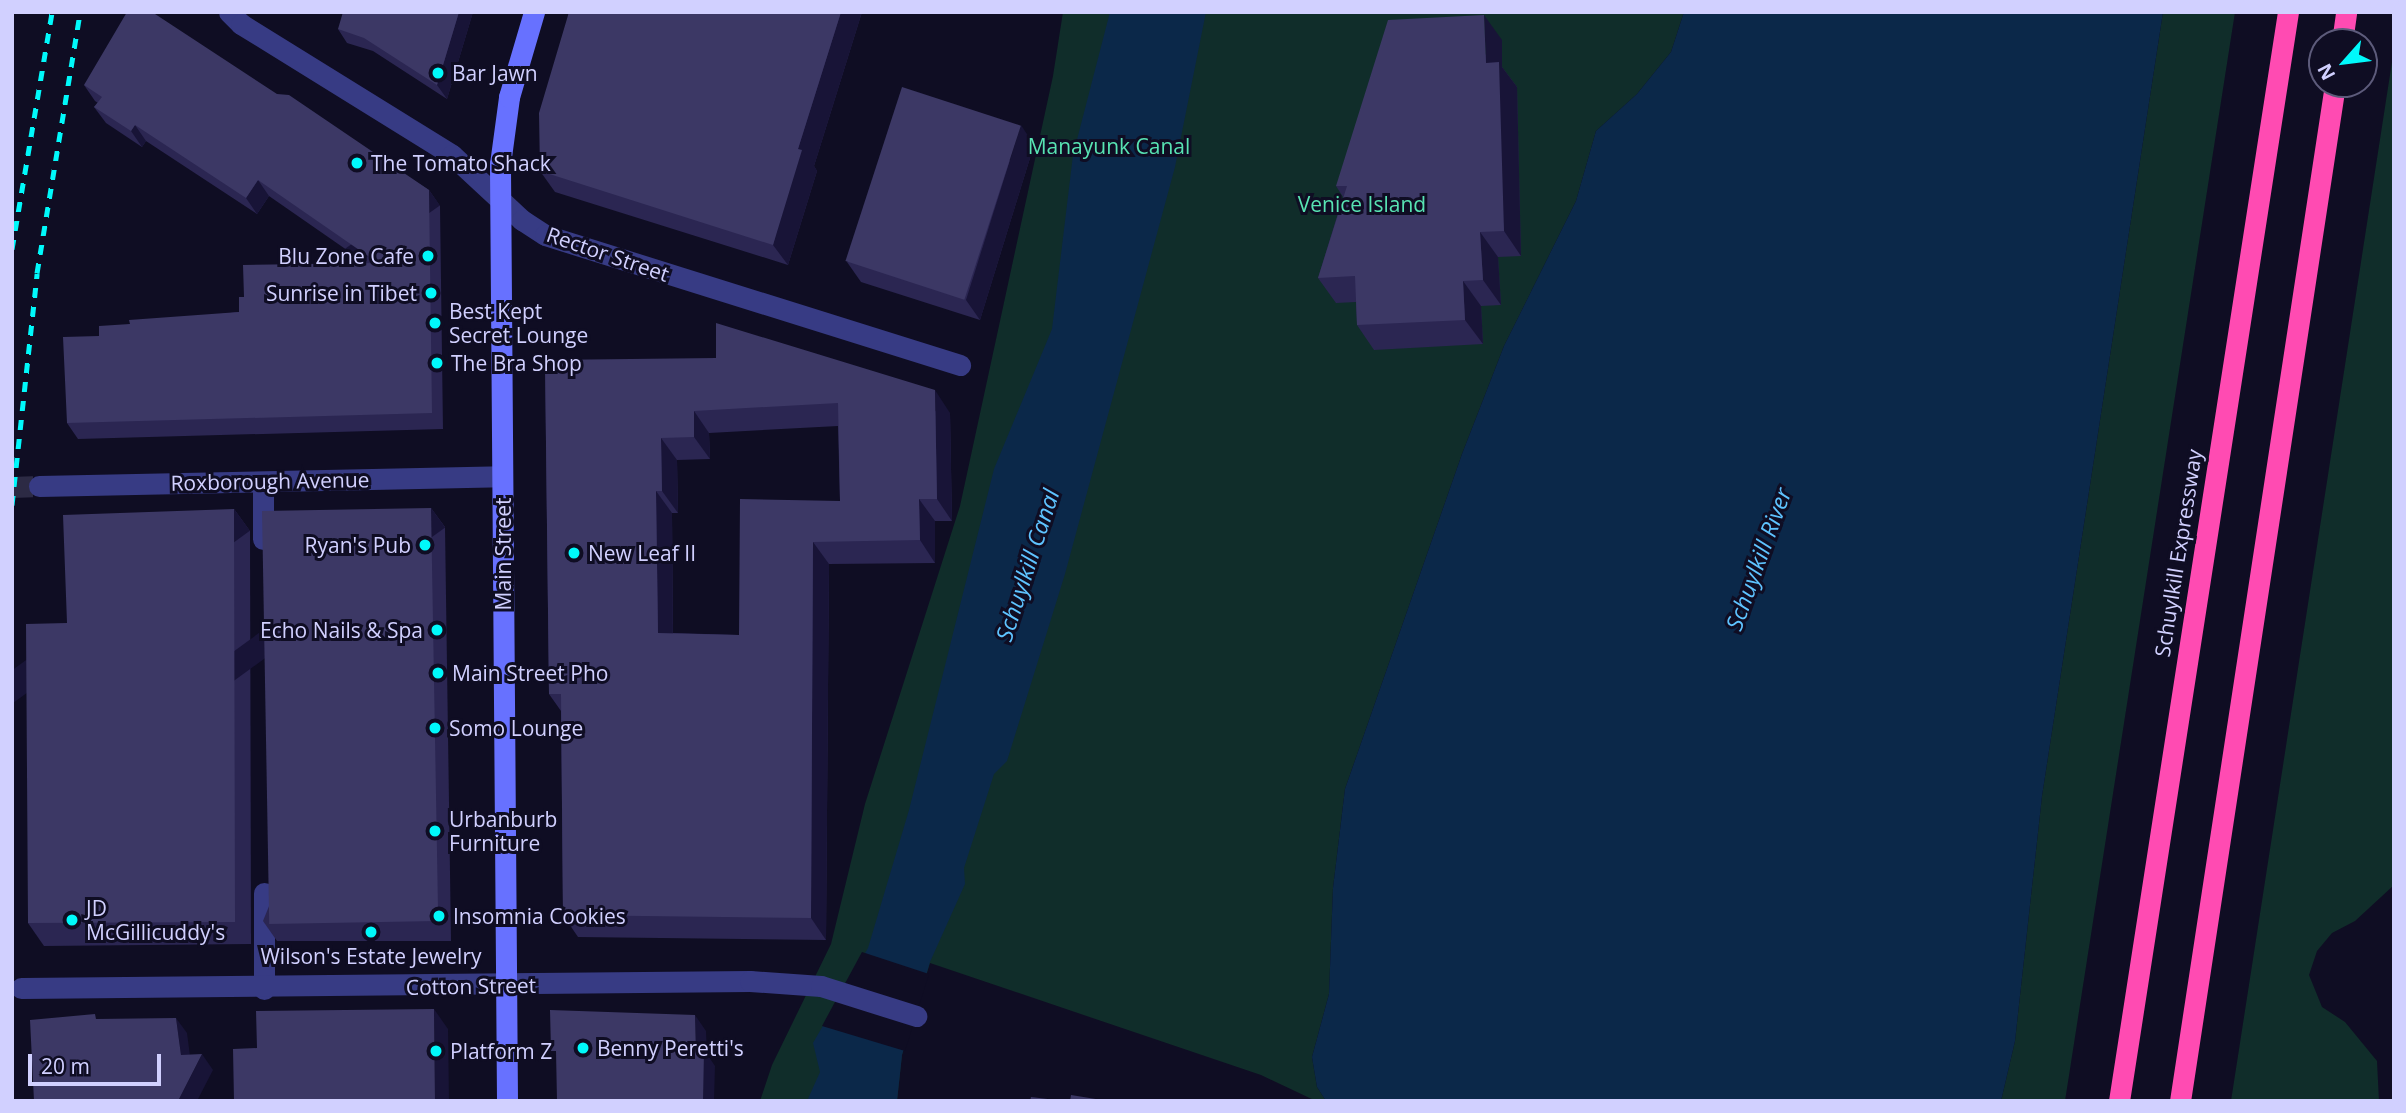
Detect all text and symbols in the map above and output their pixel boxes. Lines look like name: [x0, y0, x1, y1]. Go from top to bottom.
north arrow: [2308, 28, 2378, 98]
text: N: [2311, 59, 2341, 85]
place label: Bar Jawn: [452, 60, 538, 86]
marker: Bar Jawn: [430, 65, 446, 81]
park label: Manayunk Canal: [1028, 133, 1190, 159]
place label: The Tomato Shack: [371, 150, 551, 176]
marker: The Tomato Shack: [349, 155, 365, 171]
park label: Venice Island: [1298, 191, 1426, 217]
street label: Rector Street: [544, 221, 672, 287]
place label: Blu Zone Cafe: [278, 243, 414, 269]
marker: Blu Zone Cafe: [420, 248, 436, 264]
place label: Sunrise in Tibet: [266, 280, 417, 306]
marker: Sunrise in Tibet: [423, 285, 439, 301]
place label: Best Kept Secret Lounge: [449, 298, 588, 348]
marker: Best Kept Secret Lounge: [427, 315, 443, 331]
place label: The Bra Shop: [451, 350, 582, 376]
marker: The Bra Shop: [429, 355, 445, 371]
street label: Schuylkill Expressway: [2149, 447, 2207, 659]
street label: Roxborough Avenue: [170, 467, 370, 495]
water label: Schuylkill River: [1719, 484, 1797, 634]
water label: Schuylkill Canal: [989, 486, 1065, 644]
street label: Main Street: [490, 498, 516, 610]
place label: Ryan's Pub: [305, 532, 411, 558]
marker: Ryan's Pub: [417, 537, 433, 553]
place label: New Leaf II: [588, 540, 696, 566]
marker: New Leaf II: [566, 545, 582, 561]
place label: Echo Nails & Spa: [260, 617, 423, 643]
marker: Echo Nails & Spa: [429, 622, 445, 638]
place label: Main Street Pho: [452, 660, 608, 686]
marker: Main Street Pho: [430, 665, 446, 681]
place label: Somo Lounge: [449, 715, 583, 741]
marker: Somo Lounge: [427, 720, 443, 736]
place label: Urbanburb Furniture: [449, 806, 557, 856]
marker: Urbanburb Furniture: [427, 823, 443, 839]
place label: JD McGillicuddy's: [86, 895, 225, 945]
place label: Insomnia Cookies: [453, 903, 626, 929]
marker: Insomnia Cookies: [431, 908, 447, 924]
marker: JD McGillicuddy's: [64, 912, 80, 928]
marker: Wilson's Estate Jewelry: [363, 924, 379, 940]
place label: Wilson's Estate Jewelry: [260, 943, 482, 969]
street label: Cotton Street: [406, 972, 536, 1000]
place label: Benny Peretti's: [597, 1035, 744, 1061]
place label: Platform Z: [450, 1038, 552, 1064]
scale bar: [32, 1040, 164, 1084]
marker: Benny Peretti's: [575, 1040, 591, 1056]
marker: Platform Z: [428, 1043, 444, 1059]
text: 20 m: [41, 1052, 90, 1080]

